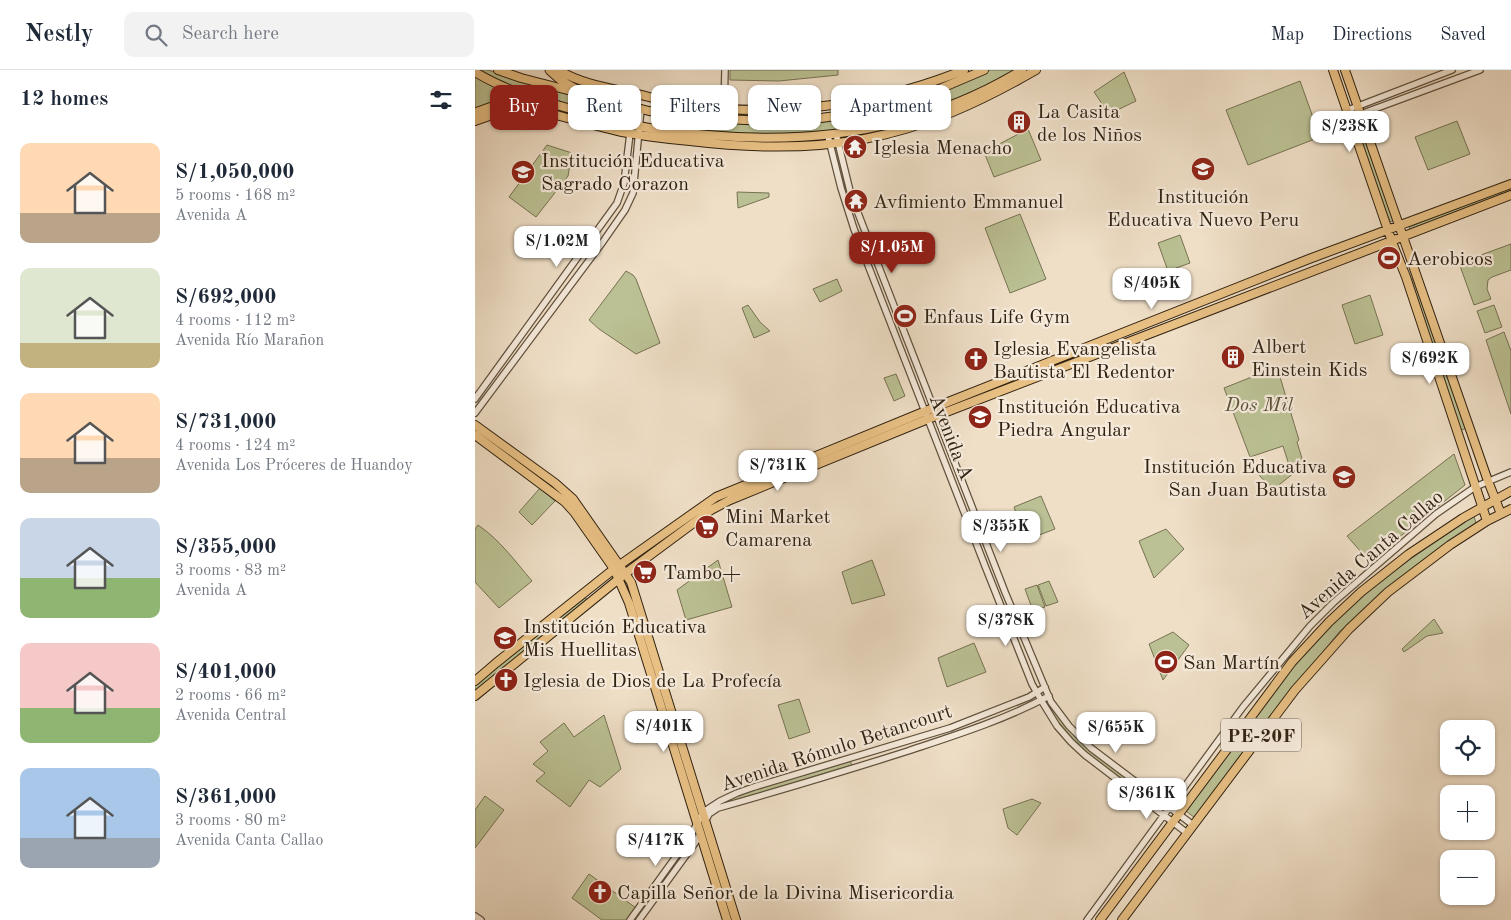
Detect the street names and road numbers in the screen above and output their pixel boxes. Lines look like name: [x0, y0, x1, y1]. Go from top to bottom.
street label: Avenida A: [925, 392, 976, 483]
street label: Avenida Canta Callao: [1295, 487, 1448, 624]
street label: Avenida Rómulo Betancourt: [719, 702, 955, 796]
road number: PE-20F: [1221, 718, 1301, 752]

